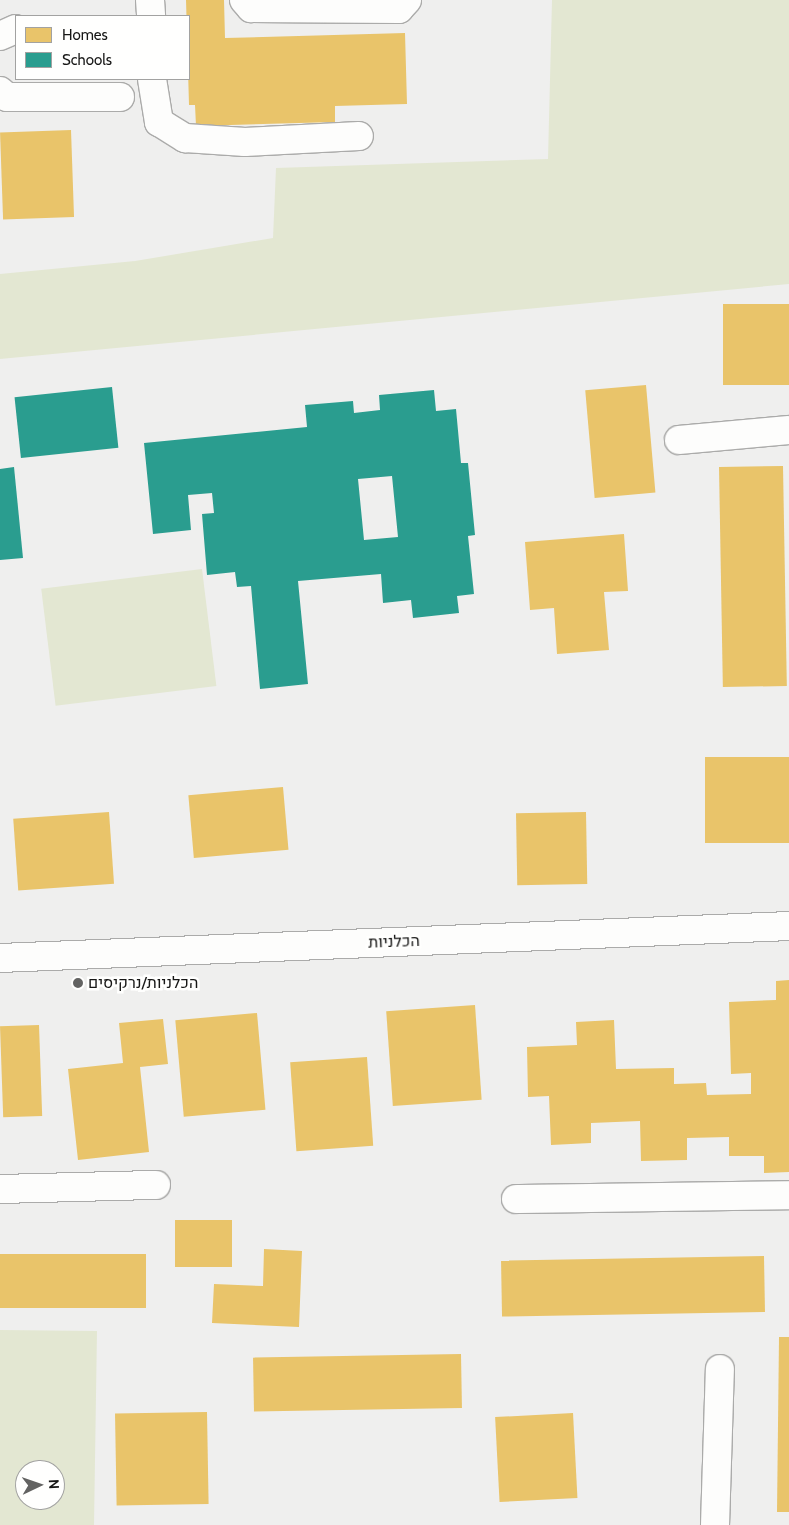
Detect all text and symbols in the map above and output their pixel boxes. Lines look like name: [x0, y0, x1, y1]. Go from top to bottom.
legend: [15, 15, 190, 80]
text: Homes: [62, 26, 108, 44]
text: Schools: [62, 51, 112, 69]
street label: הכלניות: [368, 932, 420, 952]
place label: הכלניות/נרקיסים: [88, 973, 198, 993]
marker: הכלניות/נרקיסים: [72, 977, 84, 989]
north arrow: [15, 1460, 65, 1510]
text: N: [45, 1479, 63, 1490]

